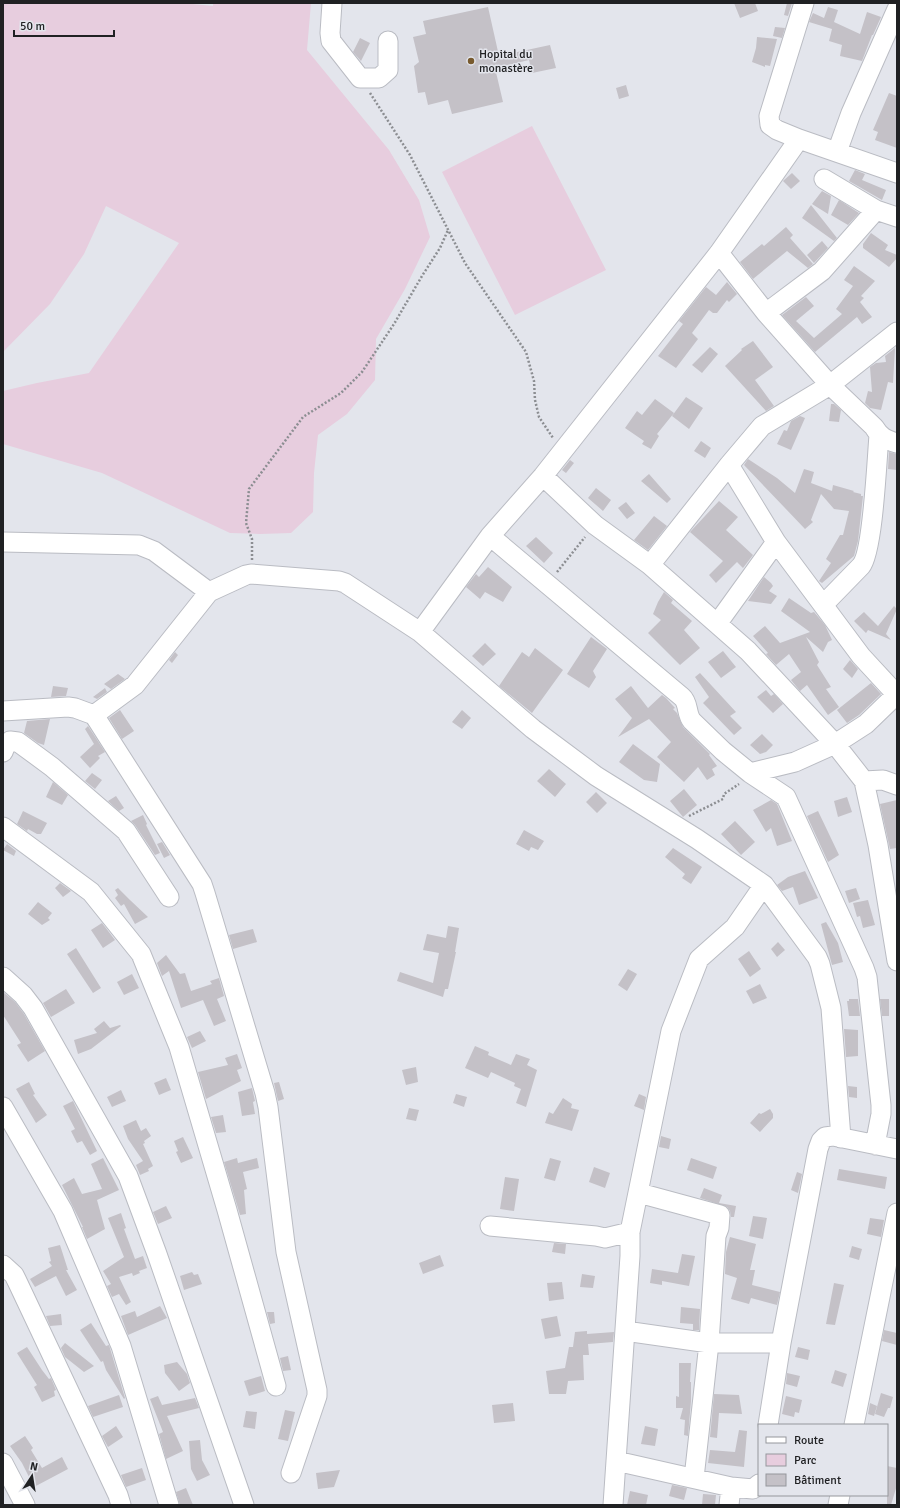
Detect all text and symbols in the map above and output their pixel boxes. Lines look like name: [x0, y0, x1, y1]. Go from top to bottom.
scale bar: [14, 12, 114, 38]
text: 50 m: [20, 19, 45, 34]
place label: Hopital du monastère: [479, 47, 533, 76]
marker: Hopital du monastère: [466, 56, 476, 66]
legend: [758, 1424, 888, 1496]
text: Route: [794, 1433, 824, 1448]
text: Parc: [794, 1453, 817, 1468]
north arrow: [12, 1456, 52, 1496]
text: N: [29, 1460, 39, 1474]
text: Bâtiment: [794, 1473, 841, 1488]

